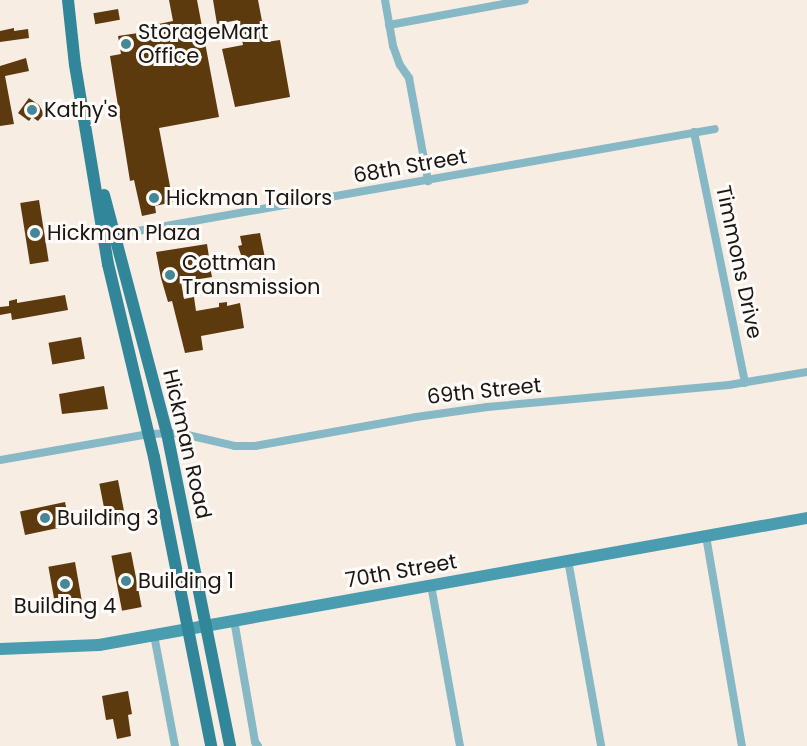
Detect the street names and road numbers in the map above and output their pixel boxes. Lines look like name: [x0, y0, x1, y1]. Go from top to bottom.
street label: 68th Street: [351, 144, 469, 188]
street label: Timmons Drive: [710, 183, 768, 341]
street label: Hickman Road: [158, 367, 216, 521]
street label: 69th Street: [426, 372, 542, 410]
street label: 70th Street: [343, 549, 459, 593]

